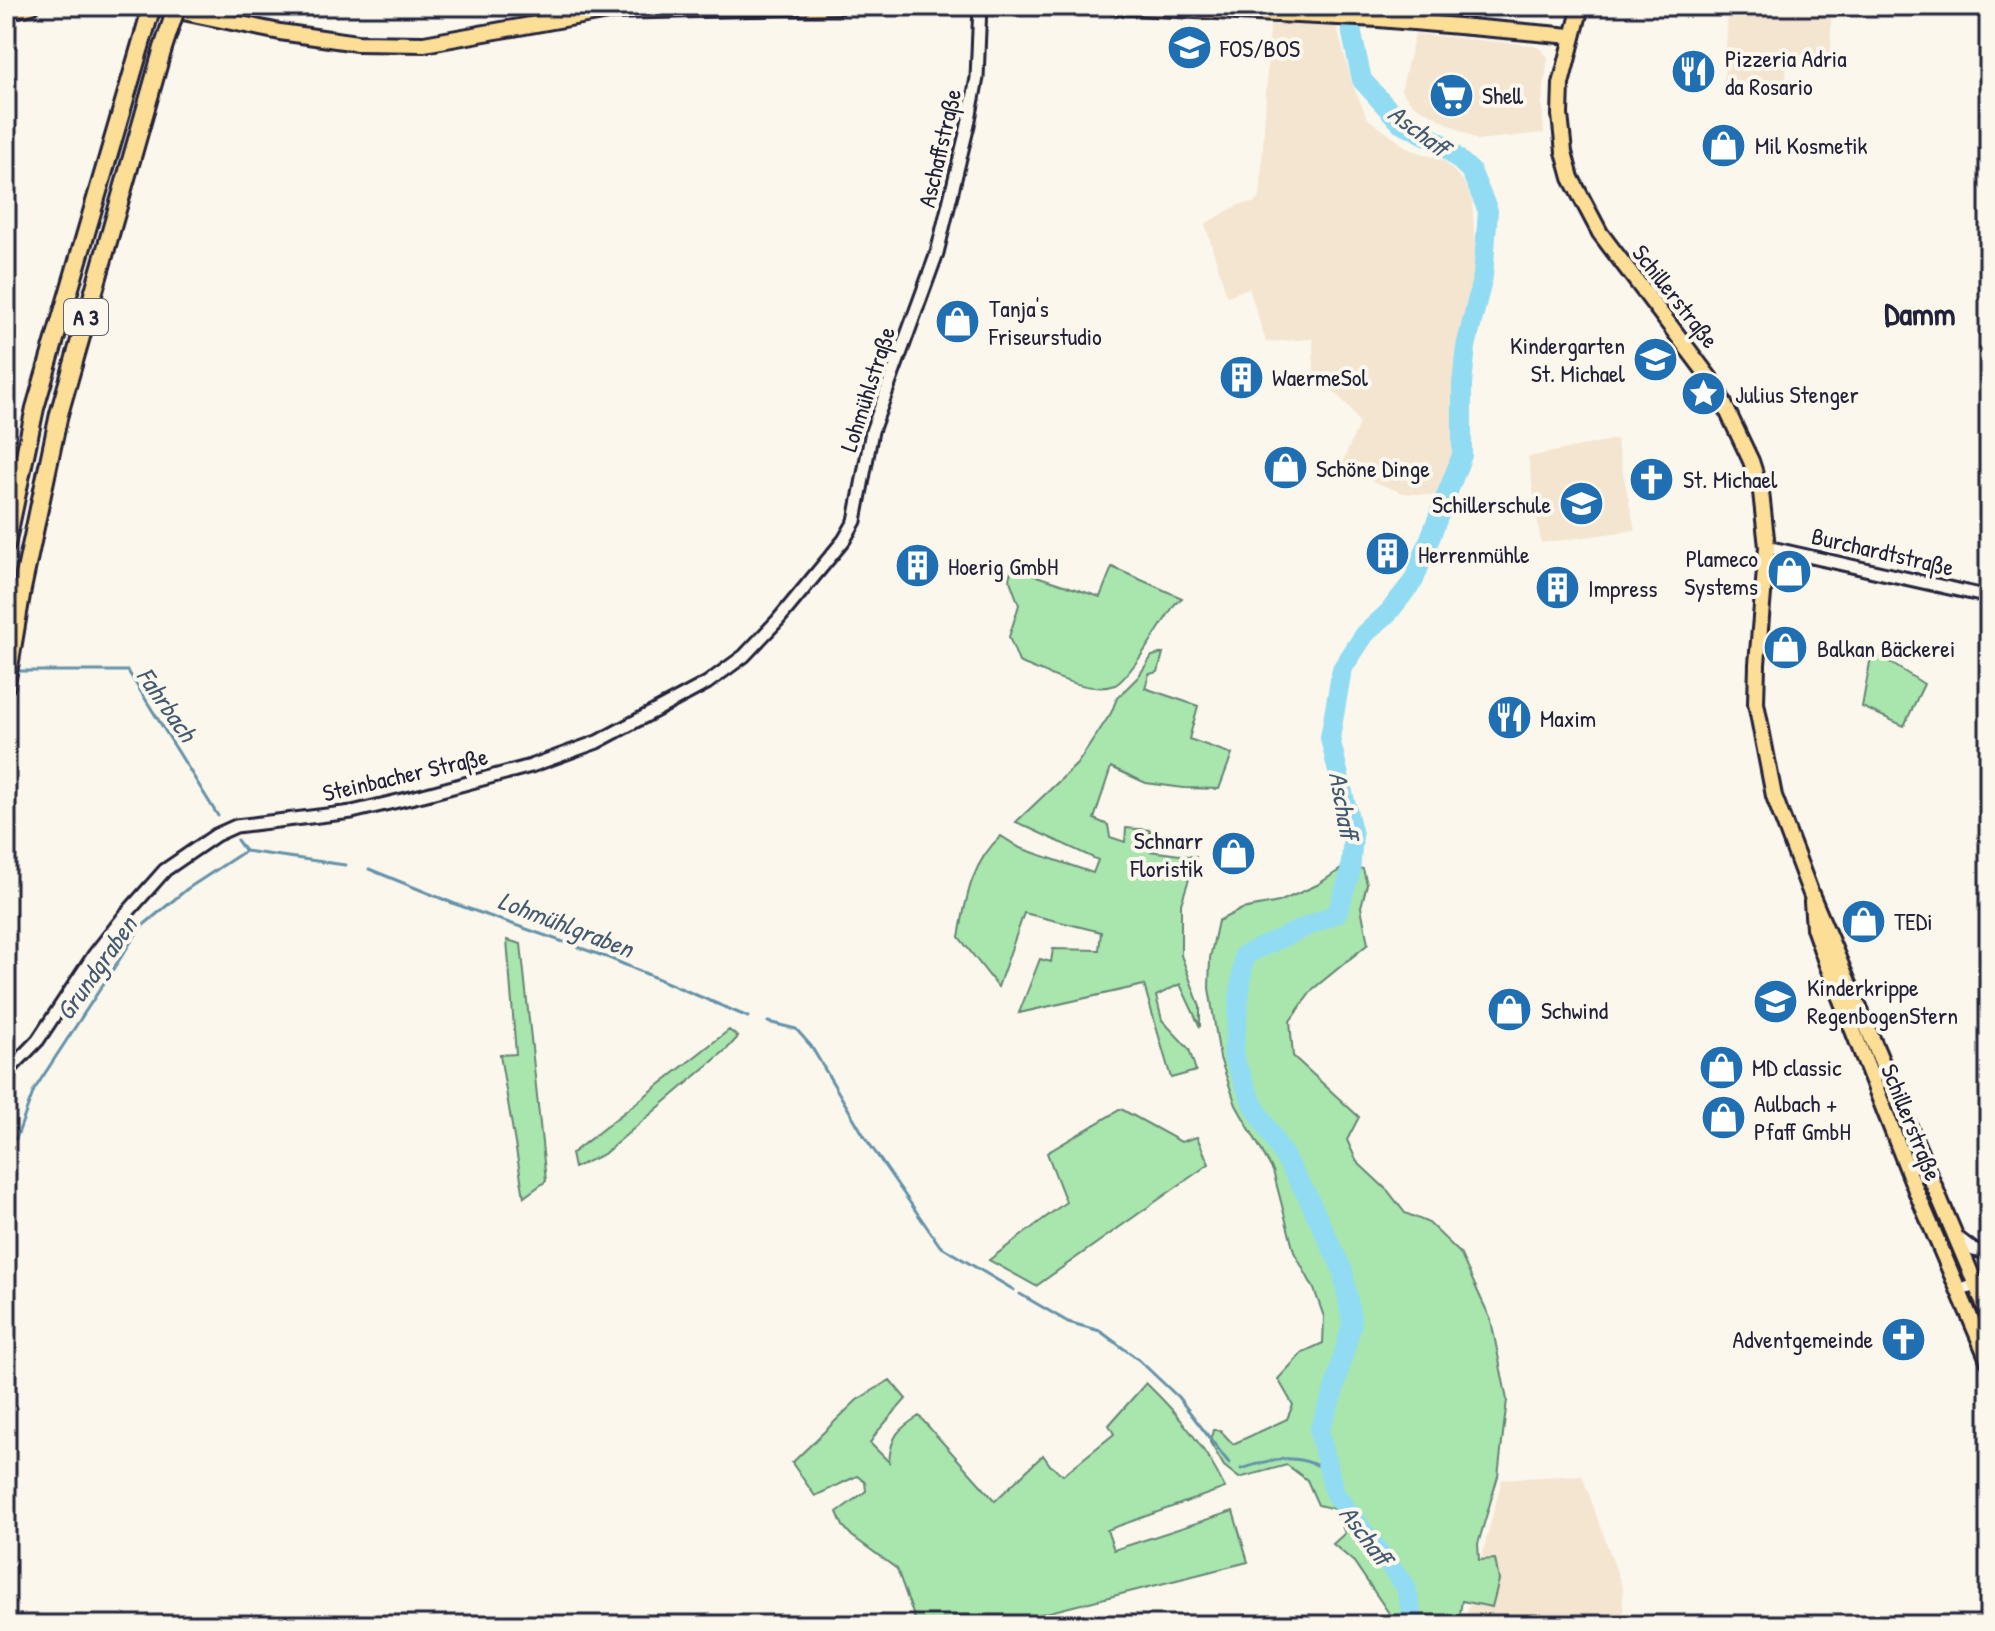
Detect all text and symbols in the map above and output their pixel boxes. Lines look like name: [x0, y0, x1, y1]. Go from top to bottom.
school or university icon: FOS/BOS: [1165, 24, 1213, 72]
place label: FOS/BOS: [1219, 32, 1300, 64]
place label: Pizzeria Adria da Rosario: [1725, 42, 1847, 102]
restaurant icon: Pizzeria Adria da Rosario: [1670, 48, 1718, 96]
supermarket icon: Shell: [1427, 71, 1475, 119]
place label: Shell: [1482, 79, 1524, 111]
street label: Aschaffstraße: [910, 85, 968, 210]
water label: Aschaff: [1381, 96, 1460, 167]
shop icon: Mil Kosmetik: [1700, 121, 1748, 169]
place label: Mil Kosmetik: [1755, 129, 1868, 161]
street label: Schillerstraße: [1625, 238, 1727, 355]
place label: Tanja's Friseurstudio: [988, 292, 1102, 352]
district label: Damm: [1884, 292, 1956, 335]
shop icon: Tanja's Friseurstudio: [934, 298, 982, 346]
road number: A 3: [64, 299, 108, 335]
street label: Lohmühlstraße: [832, 322, 902, 456]
place label: Kindergarten St. Michael: [1510, 329, 1626, 389]
school or university icon: Kindergarten St. Michael: [1632, 335, 1680, 383]
building icon: WaermeSol: [1217, 353, 1265, 401]
place label: WaermeSol: [1272, 361, 1369, 393]
place icon: Julius Stenger: [1680, 370, 1728, 418]
place label: Julius Stenger: [1735, 378, 1859, 410]
shop icon: Schöne Dinge: [1261, 444, 1309, 492]
place label: Schöne Dinge: [1316, 452, 1430, 484]
church icon: St. Michael: [1628, 455, 1676, 503]
place label: St. Michael: [1683, 463, 1778, 495]
school or university icon: Schillerschule: [1558, 480, 1606, 528]
place label: Schillerschule: [1432, 488, 1551, 520]
street label: Burchardtstraße: [1809, 519, 1958, 583]
building icon: Herrenmühle: [1363, 530, 1411, 578]
place label: Herrenmühle: [1418, 538, 1530, 570]
building icon: Hoerig GmbH: [893, 542, 941, 590]
place label: Plameco Systems: [1684, 542, 1758, 602]
shop icon: Plameco Systems: [1765, 548, 1813, 596]
place label: Hoerig GmbH: [948, 550, 1058, 582]
building icon: Impress: [1533, 564, 1581, 612]
place label: Impress: [1588, 572, 1658, 604]
shop icon: Balkan Bäckerei: [1762, 624, 1810, 672]
place label: Balkan Bäckerei: [1817, 632, 1955, 664]
water label: Fahrbach: [129, 660, 206, 750]
restaurant icon: Maxim: [1485, 694, 1533, 742]
place label: Maxim: [1540, 702, 1596, 734]
street label: Steinbacher Straße: [319, 739, 491, 809]
water label: Aschaff: [1321, 769, 1368, 846]
place label: Schnarr Floristik: [1129, 824, 1203, 884]
shop icon: Schnarr Floristik: [1210, 830, 1258, 878]
water label: Lohmühlgraben: [493, 882, 640, 967]
shop icon: TEDi: [1839, 897, 1887, 945]
place label: TEDi: [1894, 905, 1933, 937]
water label: Grundgraben: [47, 907, 147, 1028]
place label: Kinderkrippe RegenbogenStern: [1807, 971, 1958, 1031]
school or university icon: Kinderkrippe RegenbogenStern: [1752, 977, 1800, 1025]
shop icon: Schwind: [1486, 986, 1534, 1034]
place label: Schwind: [1541, 994, 1608, 1026]
shop icon: MD classic: [1697, 1043, 1745, 1091]
place label: MD classic: [1752, 1051, 1842, 1083]
street label: Schillerstraße: [1874, 1059, 1950, 1186]
place label: Aulbach + Pfaff GmbH: [1754, 1087, 1851, 1147]
shop icon: Aulbach + Pfaff GmbH: [1699, 1093, 1747, 1141]
church icon: Adventgemeinde: [1880, 1315, 1928, 1363]
place label: Adventgemeinde: [1732, 1323, 1873, 1355]
water label: Aschaff: [1332, 1497, 1403, 1576]

